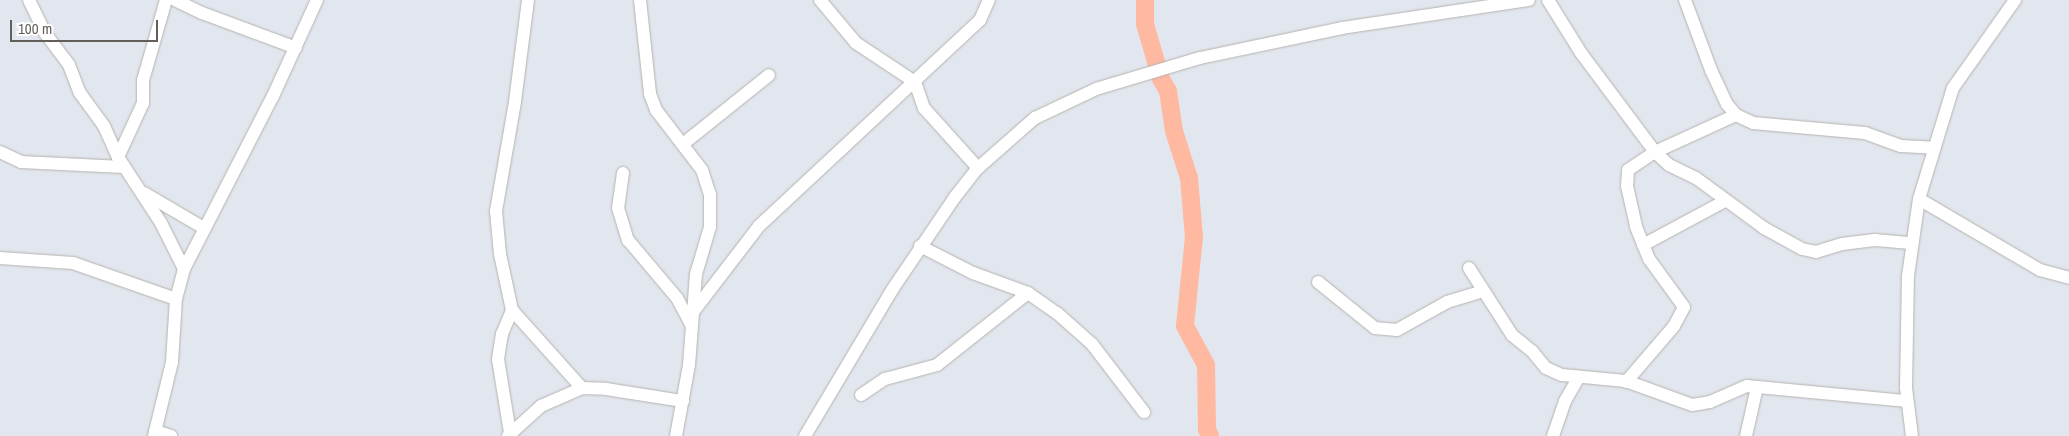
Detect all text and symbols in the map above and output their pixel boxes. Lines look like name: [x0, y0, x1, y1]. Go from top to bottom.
scale bar: [12, 10, 160, 42]
text: 100 m: [18, 18, 52, 39]

